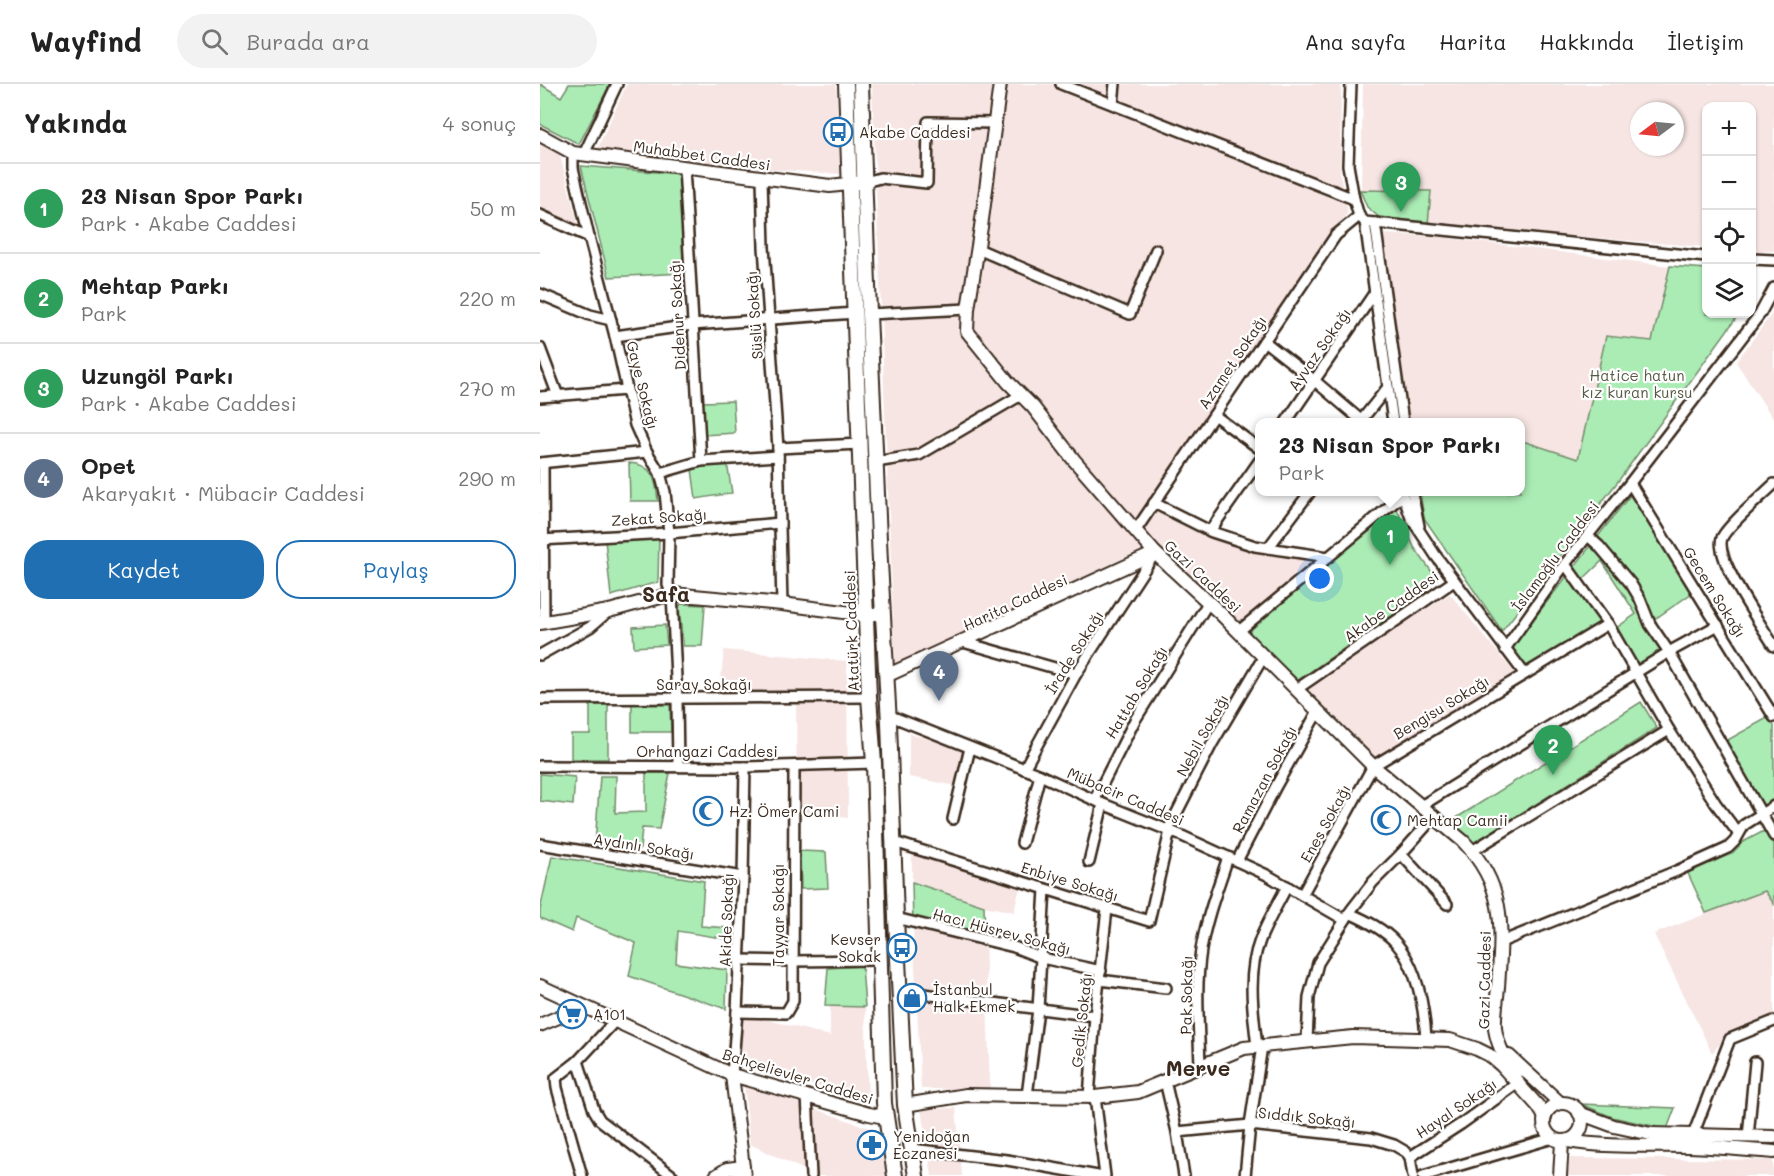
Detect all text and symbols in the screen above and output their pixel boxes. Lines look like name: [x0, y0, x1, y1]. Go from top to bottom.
search box: [177, 14, 597, 68]
text: Wayfind: [30, 23, 141, 59]
icon: search: [198, 25, 231, 58]
text: Burada ara: [246, 27, 370, 56]
text: Ana sayfa: [1305, 28, 1406, 55]
text: Harita: [1439, 28, 1507, 55]
text: Hakkında: [1540, 28, 1634, 55]
text: İletişim: [1667, 28, 1744, 55]
north arrow: [1630, 102, 1684, 156]
map controls: [1702, 102, 1756, 318]
button: +: [1702, 102, 1756, 156]
text: Yakında: [24, 106, 127, 140]
text: 4 sonuç: [443, 110, 516, 136]
bus stop icon: Akabe Caddesi: [822, 116, 854, 148]
place label: Akabe Caddesi: [859, 122, 971, 142]
street label: Muhabbet Caddesi: [632, 135, 772, 175]
button: −: [1702, 156, 1756, 210]
pin: 3: [1382, 162, 1420, 212]
text: 23 Nisan Spor Parkı: [81, 181, 304, 210]
text: 1: [39, 195, 48, 221]
text: 50 m: [470, 195, 516, 221]
text: Park · Akabe Caddesi: [81, 210, 297, 236]
button: locate: [1702, 210, 1756, 264]
street label: Didenur Sokağı: [664, 259, 690, 371]
button: layers: [1702, 264, 1756, 318]
street label: Süslü Sokağı: [741, 270, 767, 360]
text: Mehtap Parkı: [81, 271, 229, 300]
text: 2: [38, 285, 49, 311]
text: 220 m: [459, 285, 516, 311]
text: Park: [81, 300, 126, 326]
street label: Ayvaz Sokağı: [1283, 304, 1355, 394]
street label: Azamet Sokağı: [1193, 311, 1271, 413]
street label: Gaye Sokağı: [622, 339, 664, 431]
text: Uzungöl Parkı: [81, 361, 234, 390]
park label: Hatice hatun kız kuran kursu: [1581, 365, 1693, 402]
text: 3: [38, 375, 50, 401]
text: 270 m: [459, 375, 516, 401]
text: Park · Akabe Caddesi: [81, 390, 297, 416]
popup: [1255, 418, 1525, 496]
text: 23 Nisan Spor Parkı: [1279, 430, 1501, 459]
text: Opet: [81, 451, 136, 480]
text: Park: [1279, 459, 1324, 485]
text: 4: [37, 465, 50, 491]
text: 290 m: [458, 465, 516, 491]
text: Akaryakıt · Mübacir Caddesi: [81, 480, 365, 506]
street label: İslamoğlu Caddesi: [1507, 497, 1603, 615]
street label: Zekat Sokağı: [610, 504, 708, 530]
pin: 1: [1370, 516, 1410, 565]
street label: Gazi Caddesi: [1160, 535, 1246, 617]
button: Kaydet: [24, 540, 264, 599]
button: Paylaş: [276, 540, 516, 599]
street label: Gecem Sokağı: [1679, 543, 1751, 641]
your location: [1305, 564, 1334, 593]
street label: Akabe Caddesi: [1340, 566, 1442, 646]
street label: Harita Caddesi: [959, 569, 1071, 635]
street label: Atatürk Caddesi: [839, 570, 863, 692]
district label: Safa: [642, 580, 690, 607]
street label: İrade Sokağı: [1040, 606, 1108, 698]
street label: Hattab Sokağı: [1100, 642, 1172, 742]
pin: 4: [920, 652, 958, 701]
street label: Bengisu Sokağı: [1389, 670, 1493, 744]
street label: Saray Sokağı: [656, 674, 752, 694]
street label: Nebil Sokağı: [1171, 690, 1233, 780]
street label: Ramazan Sokağı: [1227, 722, 1301, 836]
pin: 2: [1534, 726, 1572, 775]
street label: Orhangazi Caddesi: [636, 741, 778, 761]
street label: Mübacir Caddesi: [1065, 762, 1187, 830]
street label: Enes Sokağı: [1295, 780, 1355, 866]
mosque icon: Hz. Ömer Cami: [692, 795, 724, 827]
place label: Hz. Ömer Cami: [729, 801, 839, 821]
mosque icon: Mehtap Camii: [1370, 804, 1402, 836]
place label: Mehtap Camii: [1407, 810, 1508, 830]
street label: Aydınlı Sokağı: [592, 828, 696, 864]
street label: Enbiye Sokağı: [1019, 857, 1121, 905]
street label: Tayyar Sokağı: [768, 863, 788, 967]
street label: Akide Sokağı: [714, 872, 738, 968]
street label: Hacı Hüsrev Sokağı: [931, 903, 1073, 959]
place label: Kevser Sokak: [831, 929, 881, 966]
street label: Gazi Caddesi: [1473, 931, 1495, 1029]
bus stop icon: Kevser Sokak: [886, 932, 918, 964]
street label: Pak Sokağı: [1175, 955, 1197, 1035]
street label: Gedik Sokağı: [1066, 972, 1096, 1068]
place label: İstanbul Halk Ekmek: [933, 979, 1015, 1016]
shop icon: İstanbul Halk Ekmek: [896, 982, 928, 1014]
supermarket icon: A101: [556, 998, 588, 1030]
place label: A101: [593, 1004, 626, 1024]
street label: Bahçelievler Caddesi: [720, 1044, 876, 1108]
district label: Merve: [1166, 1054, 1230, 1081]
street label: Hayal Sokağı: [1412, 1073, 1500, 1143]
street label: Sıddık Sokağı: [1257, 1102, 1357, 1132]
place label: Yenidoğan Eczanesi: [893, 1126, 970, 1163]
pharmacy icon: Yenidoğan Eczanesi: [856, 1129, 888, 1161]

